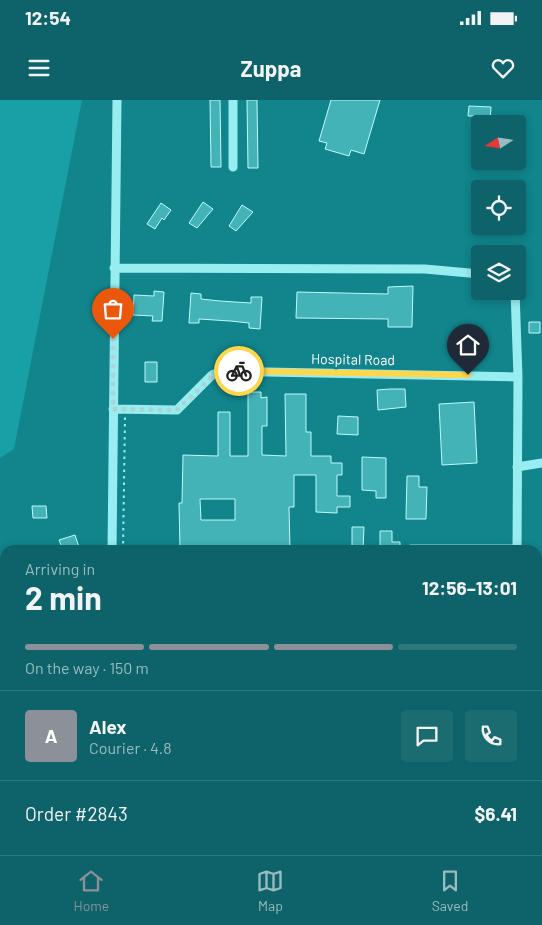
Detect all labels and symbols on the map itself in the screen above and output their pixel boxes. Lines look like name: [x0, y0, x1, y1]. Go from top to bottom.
north arrow: [471, 115, 526, 170]
pin: [92, 288, 134, 339]
pin: [447, 324, 489, 375]
courier: [214, 346, 264, 396]
street label: Hospital Road: [311, 350, 395, 368]

